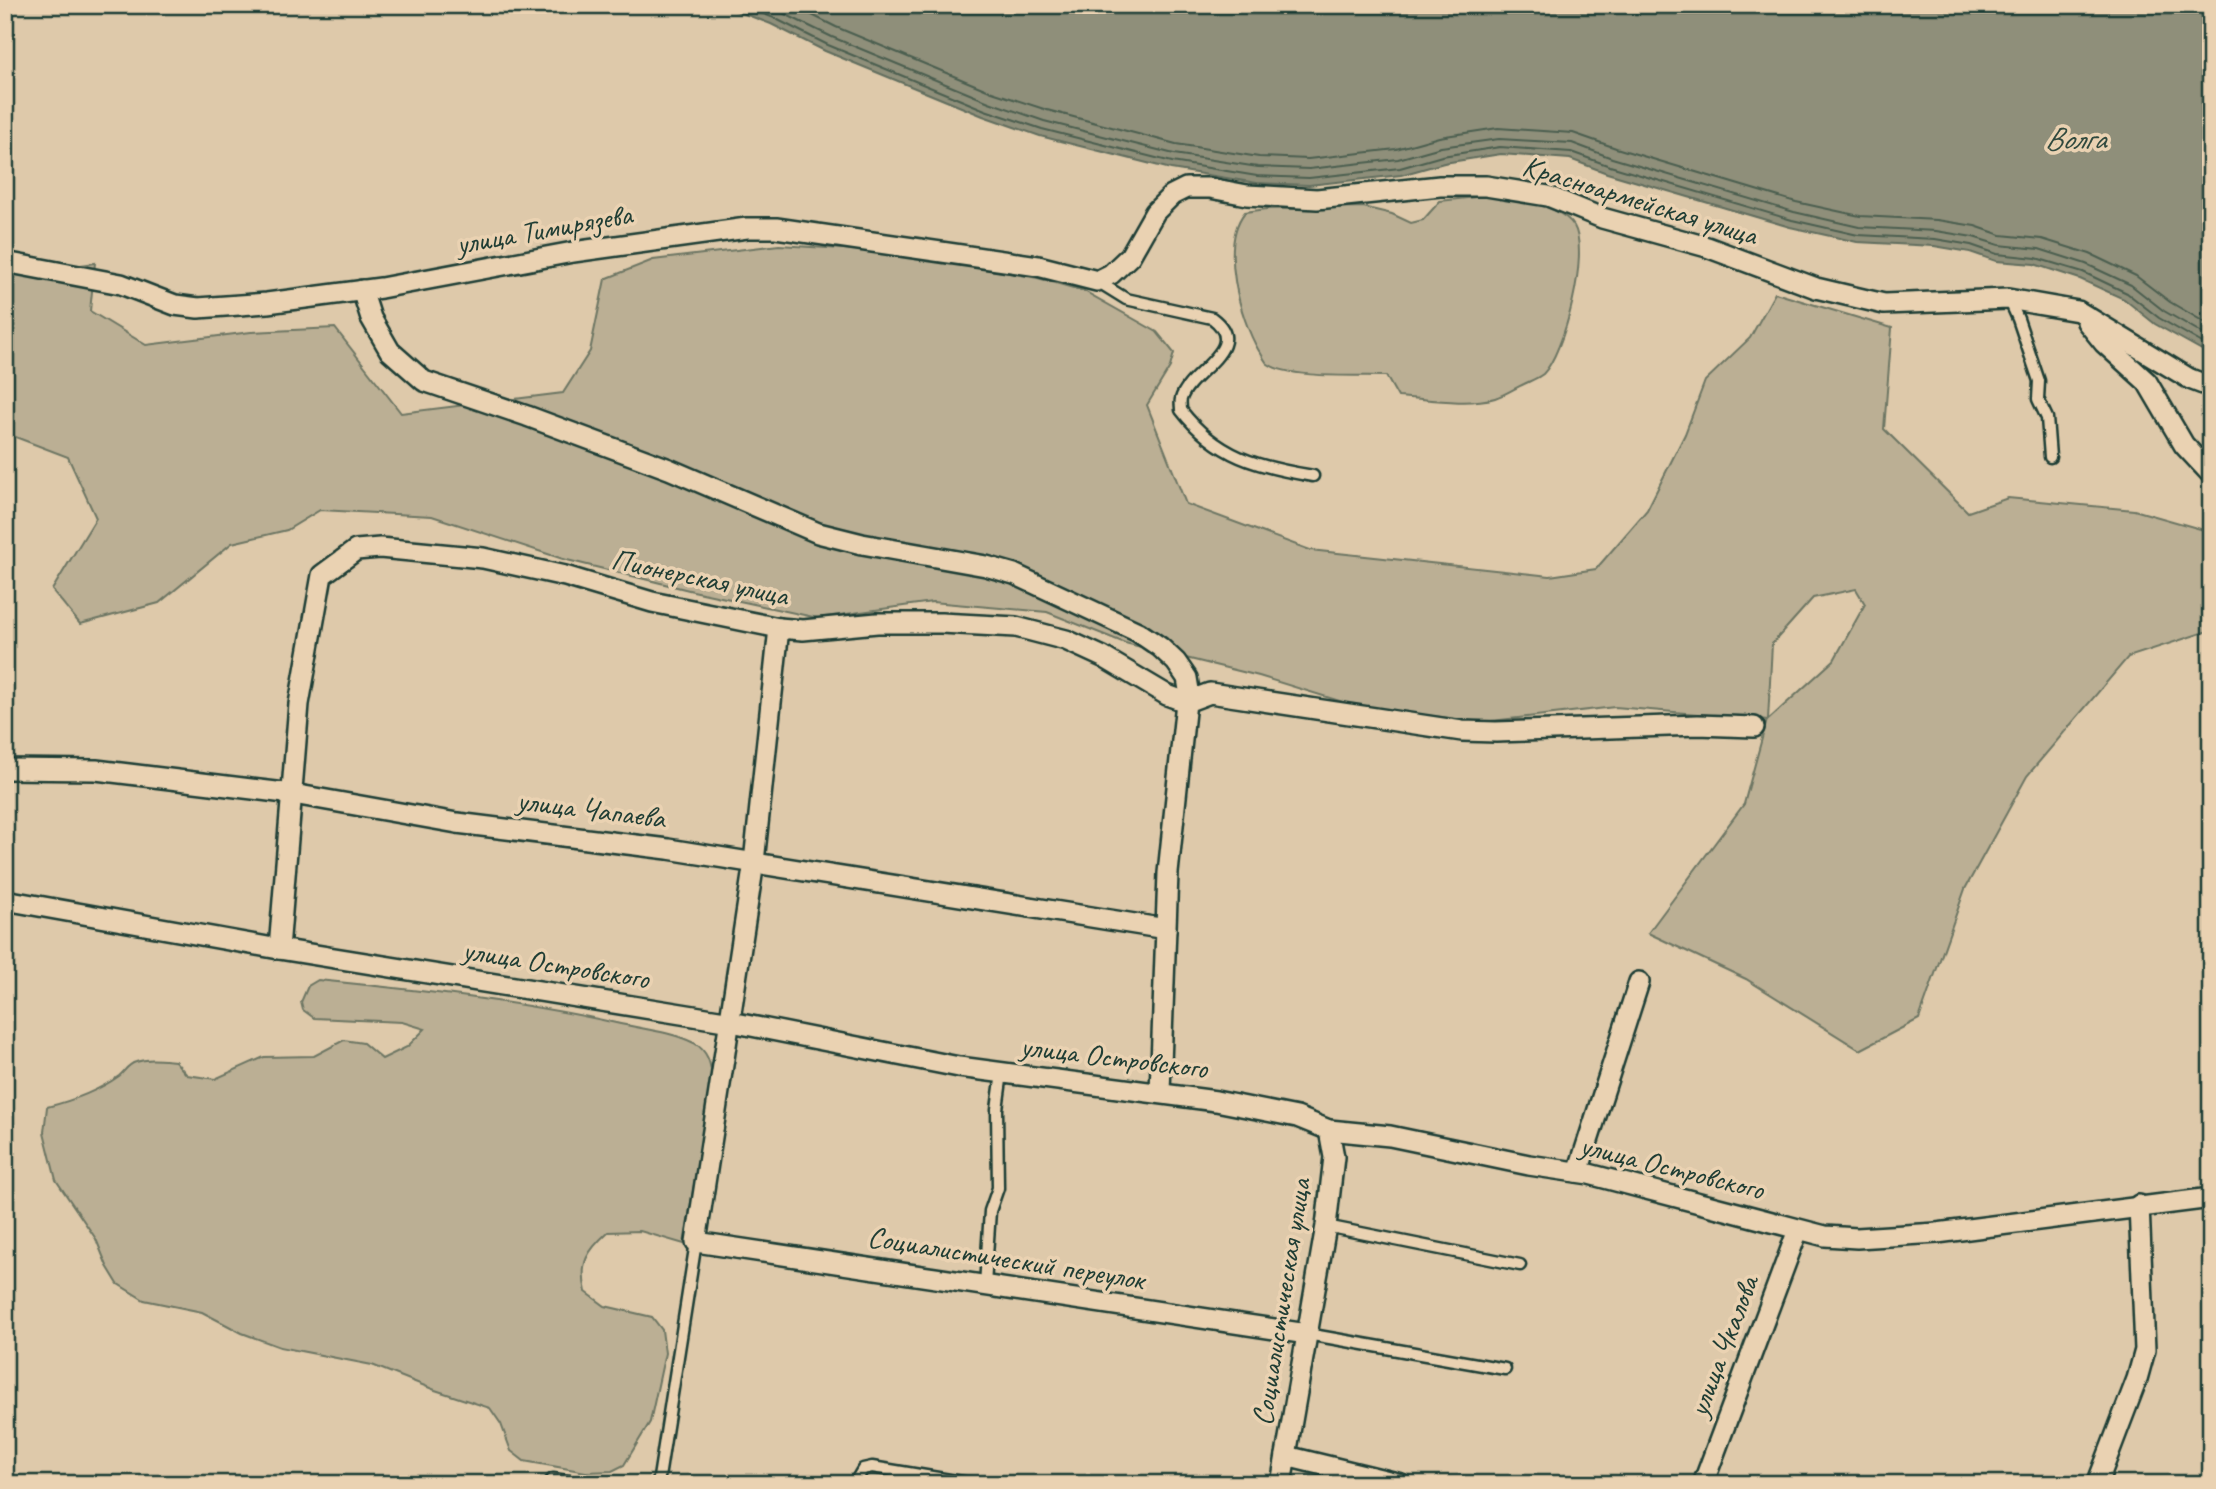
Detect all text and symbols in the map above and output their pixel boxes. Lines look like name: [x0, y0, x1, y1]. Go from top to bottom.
water label: Волга: [2045, 118, 2109, 159]
street label: Красноармейская улица: [1518, 146, 1764, 254]
street label: улица Тимирязева: [451, 195, 637, 263]
street label: Пионерская улица: [608, 540, 794, 615]
street label: улица Чапаева: [513, 781, 669, 837]
street label: улица Островского: [458, 930, 653, 998]
street label: улица Островского: [1016, 1026, 1211, 1087]
street label: улица Островского: [1574, 1125, 1769, 1209]
street label: Социалистическая улица: [1243, 1174, 1320, 1428]
street label: Социалистический переулок: [865, 1217, 1150, 1299]
street label: улица Чкалова: [1678, 1268, 1768, 1423]

